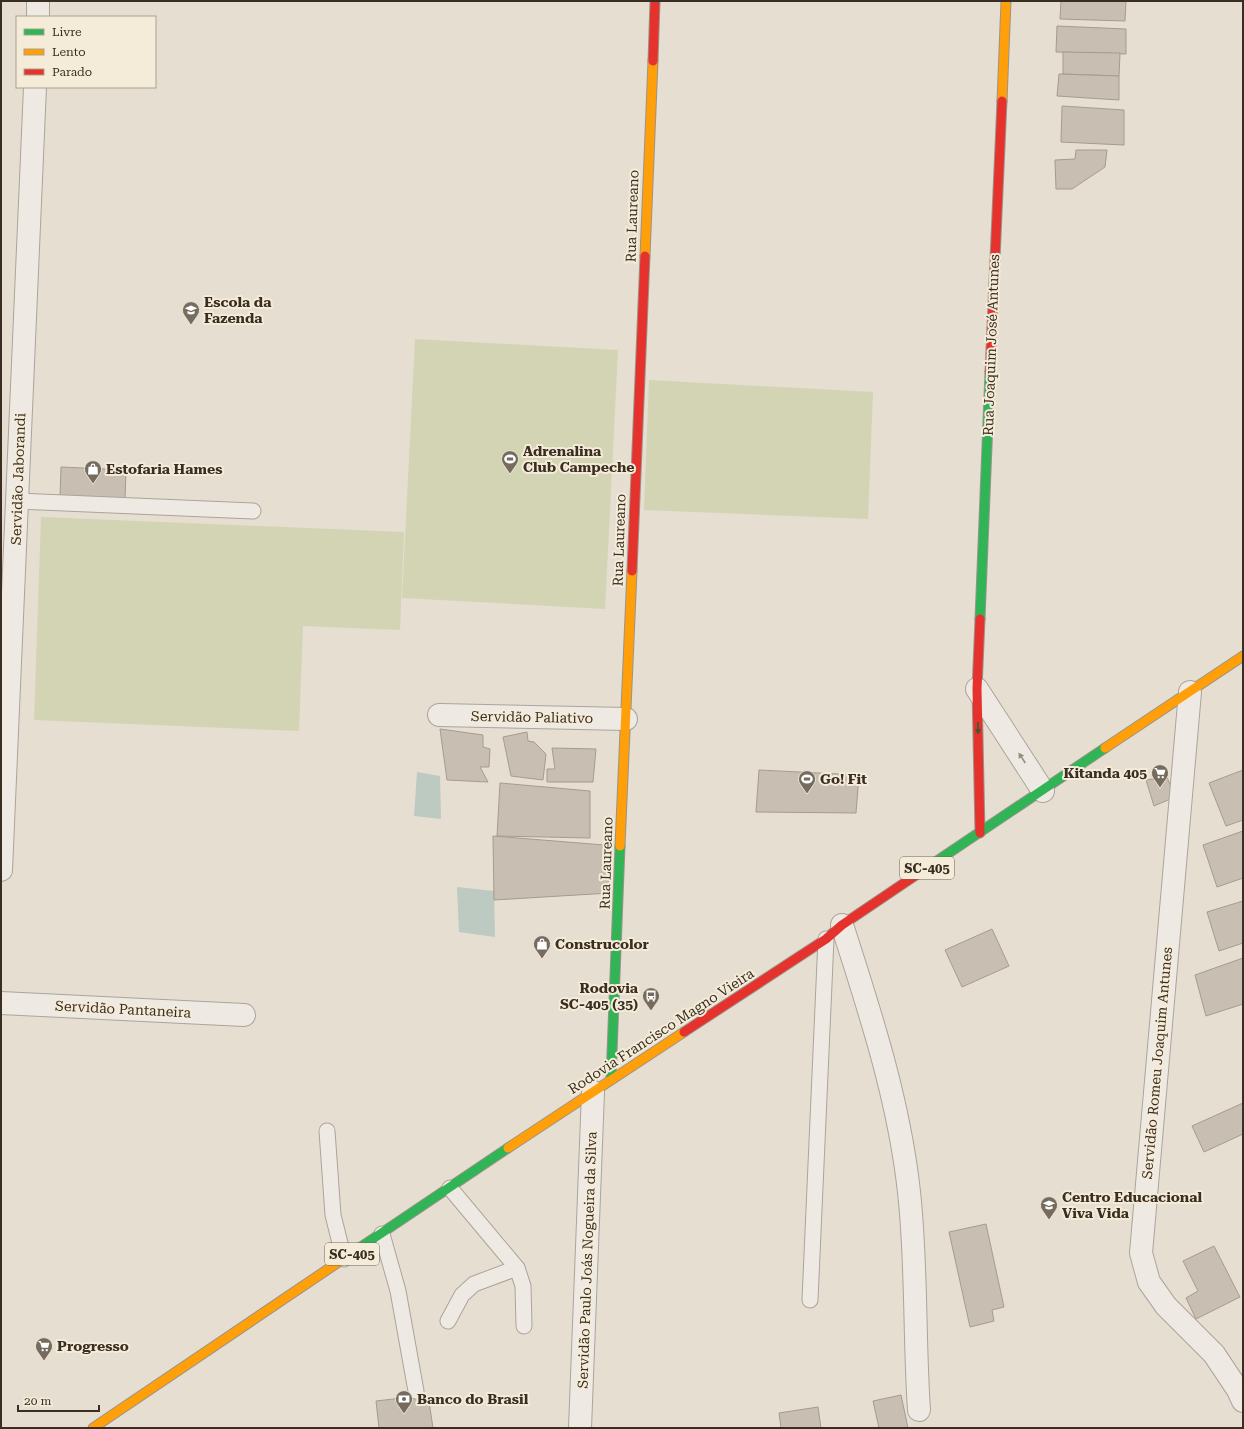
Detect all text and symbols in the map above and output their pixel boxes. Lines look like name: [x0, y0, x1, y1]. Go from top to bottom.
legend: [16, 16, 156, 88]
text: Livre: [52, 25, 82, 39]
text: Lento: [52, 45, 86, 59]
text: Parado: [52, 65, 92, 79]
street label: Rua Laureano: [622, 169, 642, 263]
street label: Rua Joaquim José Antunes: [980, 254, 1002, 436]
place label: Escola da Fazenda: [204, 294, 272, 326]
school or university icon: Escola da Fazenda: [181, 300, 201, 325]
street label: Servidão Jaborandi: [8, 412, 28, 545]
place label: Adrenalina Club Campeche: [523, 443, 635, 475]
sports icon: Adrenalina Club Campeche: [500, 449, 520, 474]
shop icon: Estofaria Hames: [83, 459, 103, 484]
place label: Estofaria Hames: [106, 461, 222, 477]
street label: Rua Laureano: [609, 493, 629, 587]
street label: Servidão Paliativo: [471, 708, 593, 726]
one-way arrow: [975, 722, 981, 735]
one-way arrow: [1018, 752, 1025, 764]
supermarket icon: Kitanda 405: [1150, 763, 1170, 788]
place label: Kitanda 405: [1063, 765, 1147, 781]
sports icon: Go! Fit: [797, 769, 817, 794]
place label: Go! Fit: [820, 771, 867, 787]
street label: Rua Laureano: [596, 816, 616, 910]
road number: SC-405: [900, 857, 954, 879]
shop icon: Construcolor: [532, 934, 552, 959]
place label: Construcolor: [555, 936, 650, 952]
street label: Servidão Romeu Joaquim Antunes: [1139, 946, 1175, 1180]
street label: Rodovia Francisco Magno Vieira: [565, 965, 757, 1097]
place label: Rodovia SC-405 (35): [560, 980, 639, 1012]
bus stop icon: Rodovia SC-405 (35): [641, 986, 661, 1011]
street label: Servidão Pantaneira: [55, 997, 192, 1021]
street label: Servidão Paulo Joás Nogueira da Silva: [575, 1131, 599, 1389]
place label: Centro Educacional Viva Vida: [1062, 1189, 1202, 1221]
school or university icon: Centro Educacional Viva Vida: [1039, 1195, 1059, 1220]
road number: SC-405: [325, 1243, 379, 1265]
supermarket icon: Progresso: [34, 1336, 54, 1361]
place label: Progresso: [57, 1338, 129, 1354]
scale bar: [18, 1387, 99, 1413]
bank icon: Banco do Brasil: [394, 1389, 414, 1414]
place label: Banco do Brasil: [417, 1391, 529, 1407]
text: 20 m: [24, 1394, 51, 1408]

